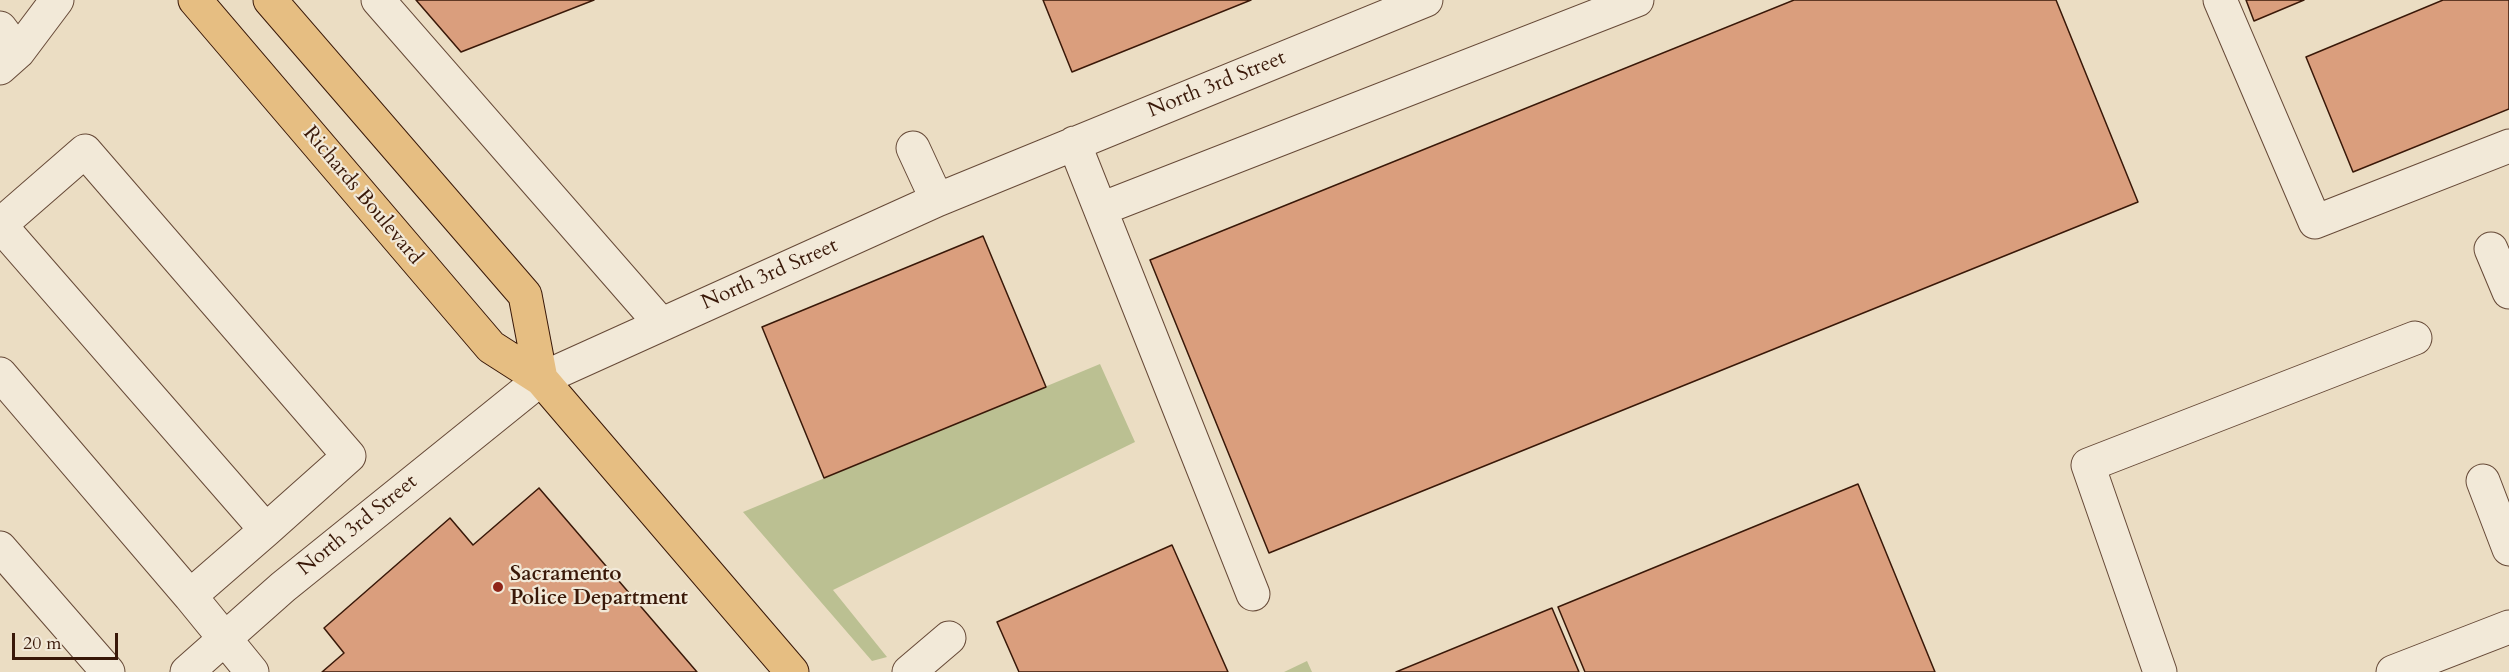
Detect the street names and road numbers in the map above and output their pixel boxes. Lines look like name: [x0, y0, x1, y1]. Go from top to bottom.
street label: North 3rd Street: [1144, 46, 1290, 124]
street label: Richards Boulevard: [297, 122, 427, 270]
street label: North 3rd Street: [698, 234, 842, 316]
street label: North 3rd Street: [293, 470, 423, 582]

